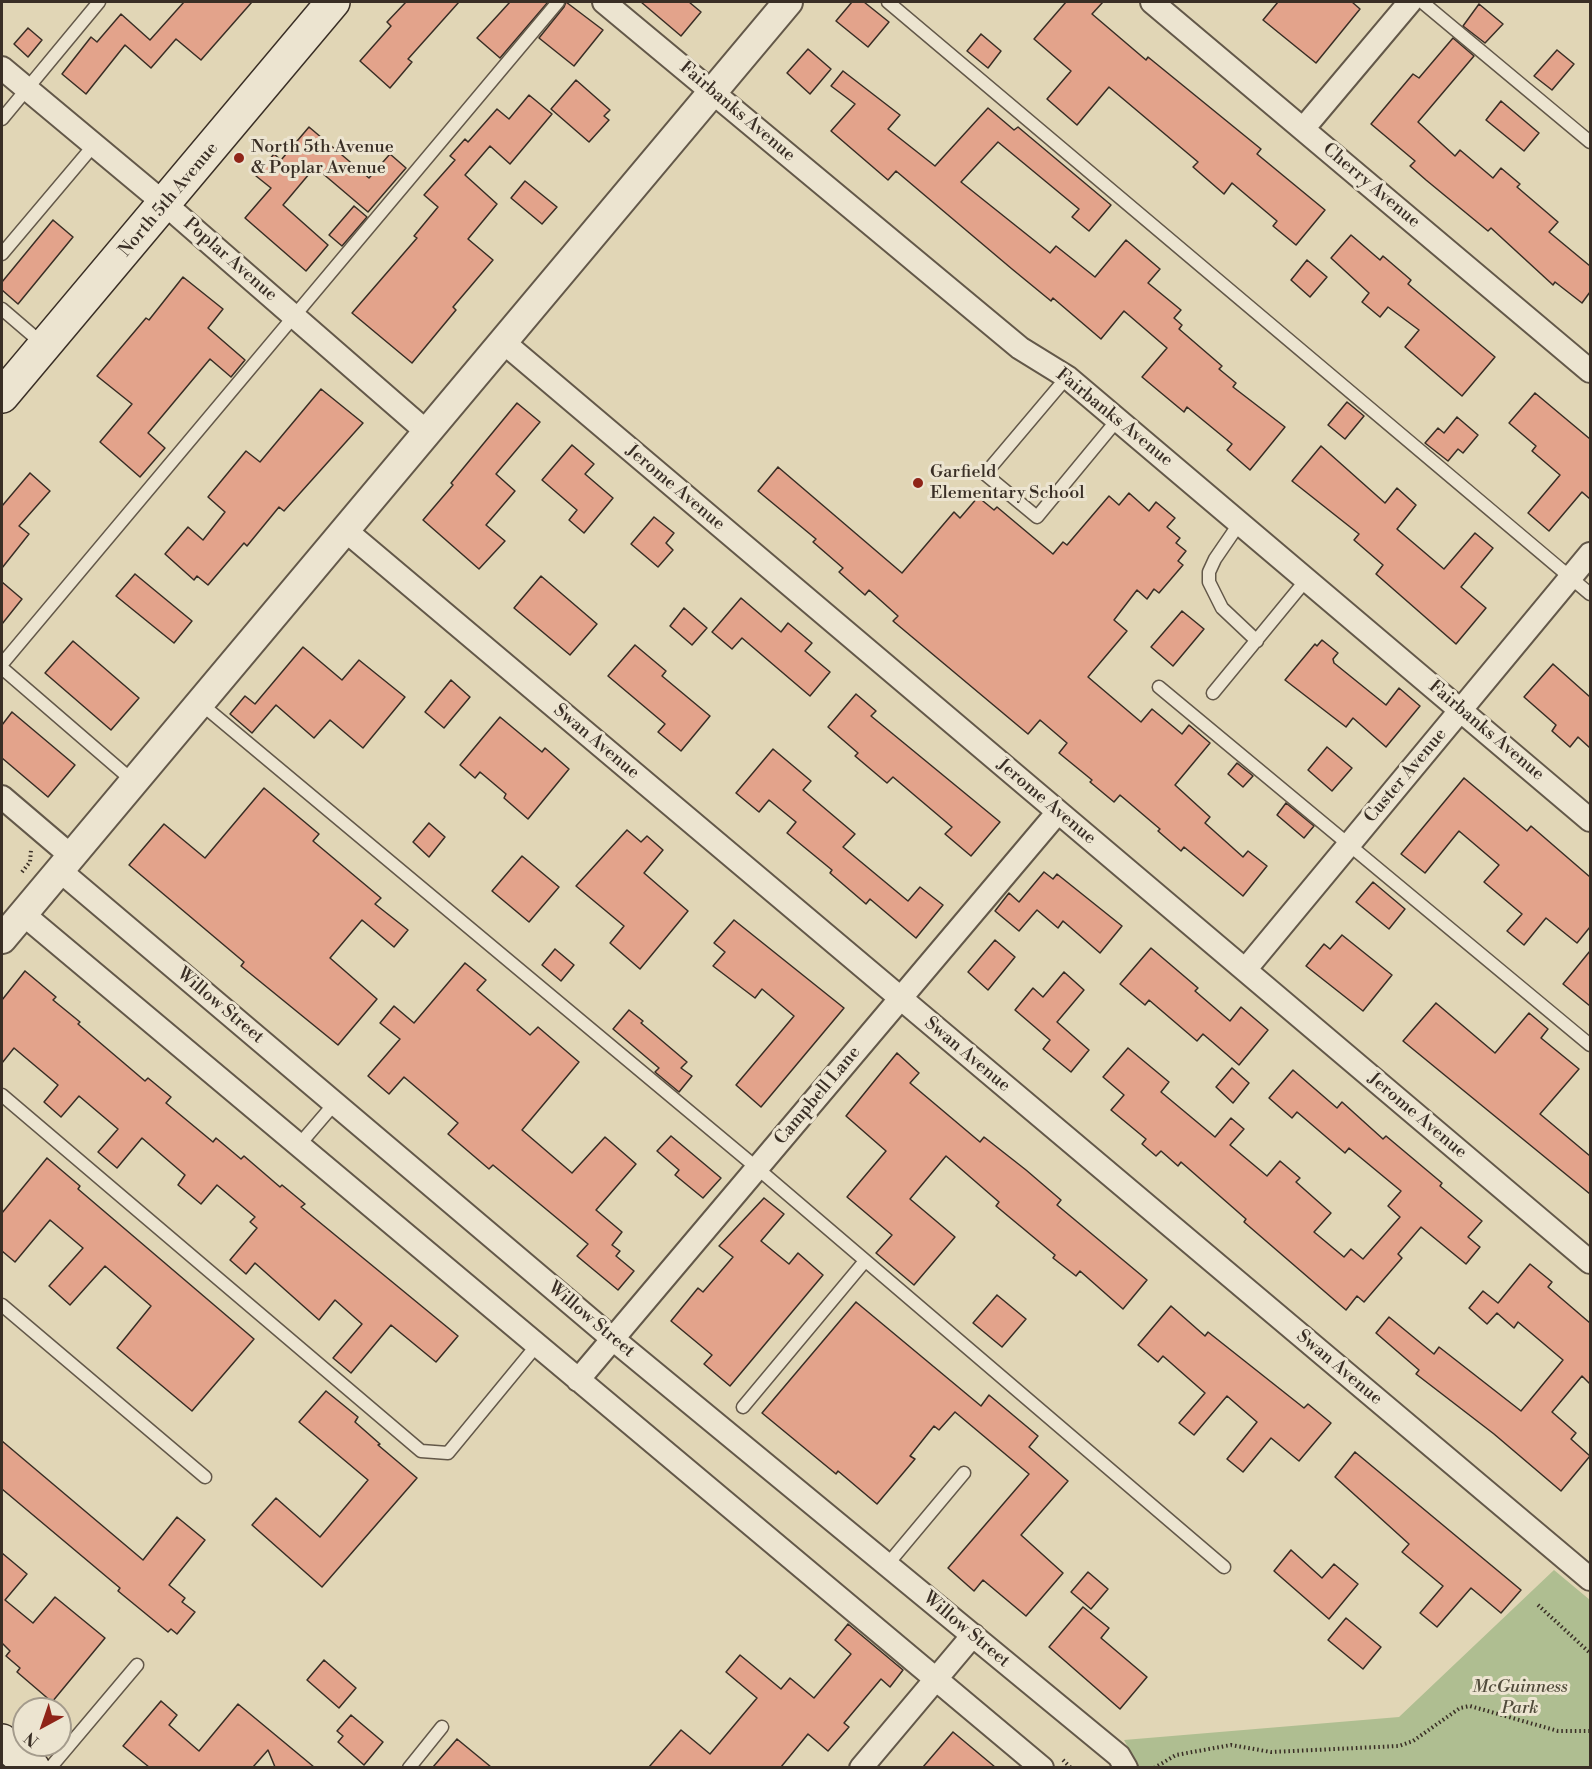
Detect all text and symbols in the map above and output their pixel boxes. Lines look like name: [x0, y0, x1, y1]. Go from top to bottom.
street label: Fairbanks Avenue: [675, 57, 799, 167]
place label: North 5th Avenue & Poplar Avenue: [251, 137, 394, 180]
street label: North 5th Avenue: [115, 138, 223, 262]
street label: Cherry Avenue: [1318, 139, 1424, 233]
marker: North 5th Avenue & Poplar Avenue: [232, 151, 246, 165]
street label: Poplar Avenue: [179, 214, 281, 306]
street label: Fairbanks Avenue: [1051, 364, 1177, 472]
street label: Jerome Avenue: [621, 440, 729, 536]
place label: Garfield Elementary School: [930, 462, 1085, 504]
marker: Garfield Elementary School: [911, 476, 925, 490]
street label: Fairbanks Avenue: [1424, 676, 1548, 786]
street label: Swan Avenue: [549, 700, 643, 784]
street label: Custer Avenue: [1360, 724, 1452, 828]
street label: Jerome Avenue: [992, 754, 1100, 850]
street label: Willow Street: [172, 963, 268, 1049]
street label: Swan Avenue: [920, 1013, 1014, 1097]
street label: Campbell Lane: [770, 1042, 866, 1150]
street label: Jerome Avenue: [1363, 1068, 1471, 1164]
street label: Willow Street: [543, 1277, 639, 1363]
street label: Swan Avenue: [1292, 1326, 1386, 1410]
street label: Willow Street: [918, 1587, 1014, 1673]
park label: McGuinness Park: [1472, 1677, 1568, 1720]
north arrow: [12, 1697, 72, 1757]
text: N: [20, 1728, 43, 1751]

